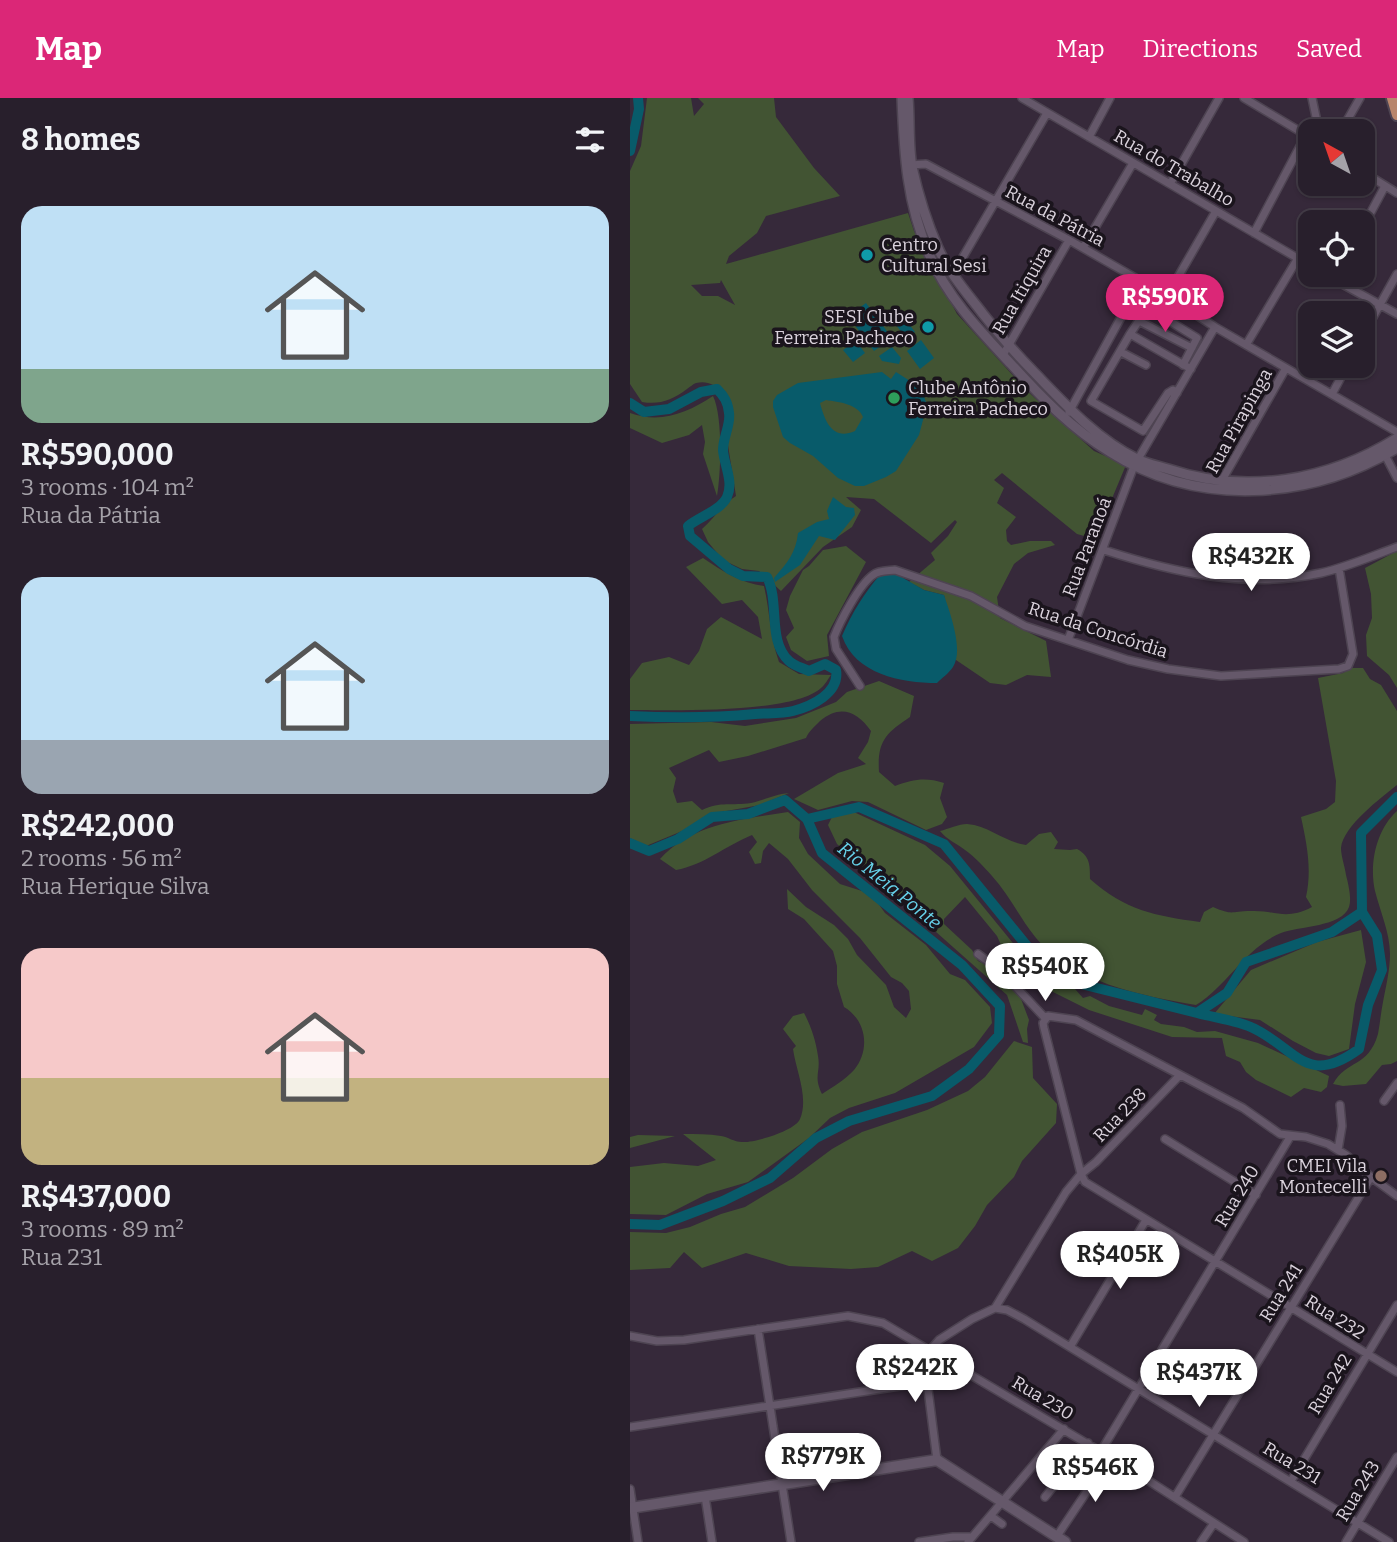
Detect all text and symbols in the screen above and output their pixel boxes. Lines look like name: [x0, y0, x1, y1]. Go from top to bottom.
text: Map: [35, 29, 102, 69]
text: Map: [1056, 35, 1105, 63]
text: Directions: [1143, 35, 1258, 63]
text: Saved: [1296, 35, 1362, 63]
north arrow: [1298, 119, 1376, 196]
map controls: [1298, 119, 1375, 378]
icon: filters: [571, 121, 609, 159]
text: 8 homes: [21, 122, 141, 158]
street label: Rua do Trabalho: [1110, 125, 1238, 211]
street label: Rua da Pátria: [1002, 181, 1109, 251]
button: locate: [1298, 210, 1375, 287]
place label: Centro Cultural Sesi: [881, 234, 987, 277]
street label: Rua Itiquira: [988, 242, 1056, 338]
marker: Centro Cultural Sesi: [859, 247, 875, 263]
icon: home: [252, 252, 378, 378]
pin: R$590K: [1108, 274, 1222, 334]
text: R$590K: [1122, 283, 1208, 311]
button: layers: [1298, 301, 1375, 378]
place label: SESI Clube Ferreira Pacheco: [774, 306, 914, 349]
marker: SESI Clube Ferreira Pacheco: [920, 319, 936, 335]
street label: Rua Pirapinga: [1201, 365, 1277, 477]
place label: Clube Antônio Ferreira Pacheco: [908, 377, 1048, 420]
marker: Clube Antônio Ferreira Pacheco: [886, 390, 902, 406]
text: R$590,000: [21, 437, 174, 473]
text: 3 rooms · 104 m²: [21, 473, 194, 501]
street label: Rua Paranoá: [1058, 494, 1116, 600]
text: Rua da Pátria: [21, 501, 161, 529]
pin: R$432K: [1194, 533, 1308, 593]
text: R$432K: [1208, 542, 1294, 570]
street label: Rua da Concórdia: [1025, 597, 1171, 663]
icon: home: [252, 623, 378, 749]
text: R$242,000: [21, 808, 174, 844]
water label: Rio Meia Ponte: [833, 837, 946, 934]
text: 2 rooms · 56 m²: [21, 844, 182, 872]
text: Rua Herique Silva: [21, 872, 210, 900]
pin: R$540K: [988, 944, 1102, 1003]
text: R$540K: [1001, 952, 1089, 980]
icon: home: [252, 994, 378, 1120]
street label: Rua 238: [1089, 1083, 1151, 1147]
place label: CMEI Vila Montecelli: [1279, 1155, 1367, 1198]
street label: Rua 240: [1210, 1161, 1264, 1231]
marker: CMEI Vila Montecelli: [1373, 1168, 1389, 1184]
text: R$437,000: [21, 1179, 171, 1215]
text: 3 rooms · 89 m²: [21, 1215, 184, 1243]
pin: R$405K: [1063, 1232, 1177, 1291]
text: R$405K: [1076, 1240, 1164, 1268]
text: Rua 231: [21, 1243, 102, 1271]
street label: Rua 241: [1255, 1260, 1308, 1326]
street label: Rua 232: [1301, 1290, 1369, 1344]
pin: R$242K: [858, 1344, 972, 1404]
pin: R$437K: [1142, 1350, 1256, 1409]
street label: Rua 242: [1304, 1350, 1356, 1418]
text: R$242K: [872, 1353, 958, 1381]
text: R$437K: [1156, 1358, 1242, 1386]
street label: Rua 230: [1008, 1371, 1078, 1425]
pin: R$779K: [766, 1434, 880, 1493]
street label: Rua 231: [1259, 1437, 1325, 1489]
text: R$779K: [781, 1442, 865, 1470]
pin: R$546K: [1038, 1444, 1152, 1504]
text: R$546K: [1052, 1453, 1138, 1481]
street label: Rua 243: [1331, 1457, 1385, 1525]

